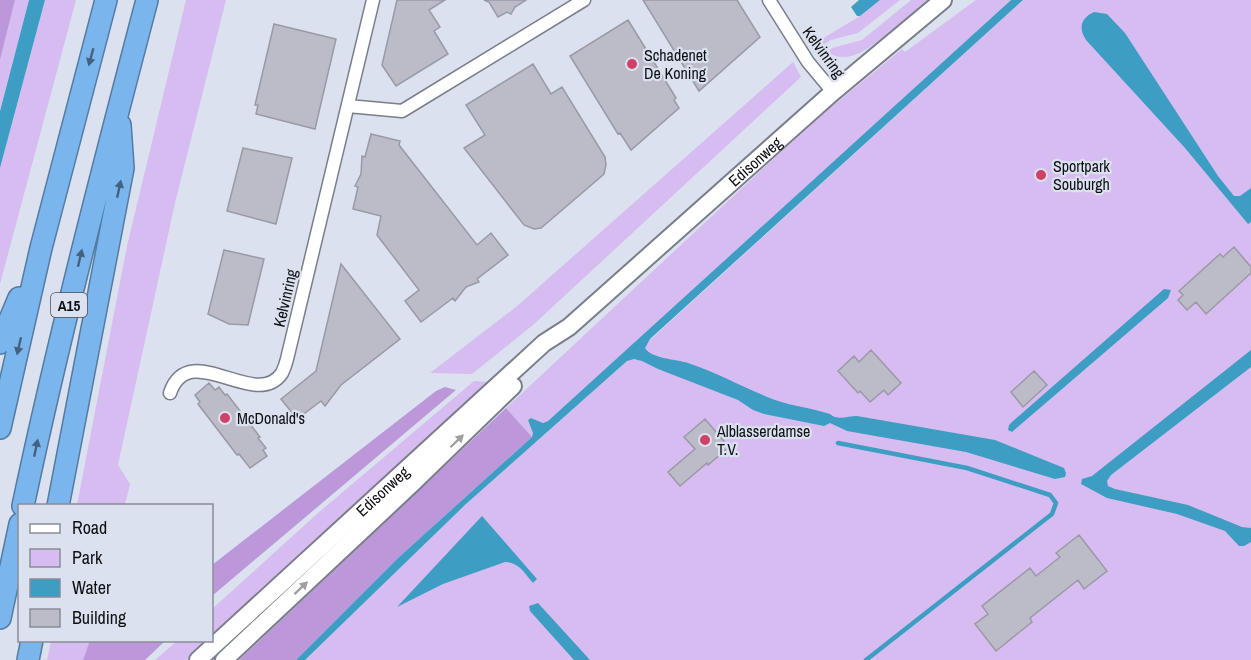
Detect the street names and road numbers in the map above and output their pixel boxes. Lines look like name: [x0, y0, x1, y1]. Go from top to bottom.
street label: Kelvinring: [798, 22, 851, 83]
street label: Edisonweg: [723, 131, 787, 191]
street label: Kelvinring: [268, 266, 303, 329]
road number: A15: [51, 293, 87, 317]
street label: Edisonweg: [351, 461, 414, 521]

